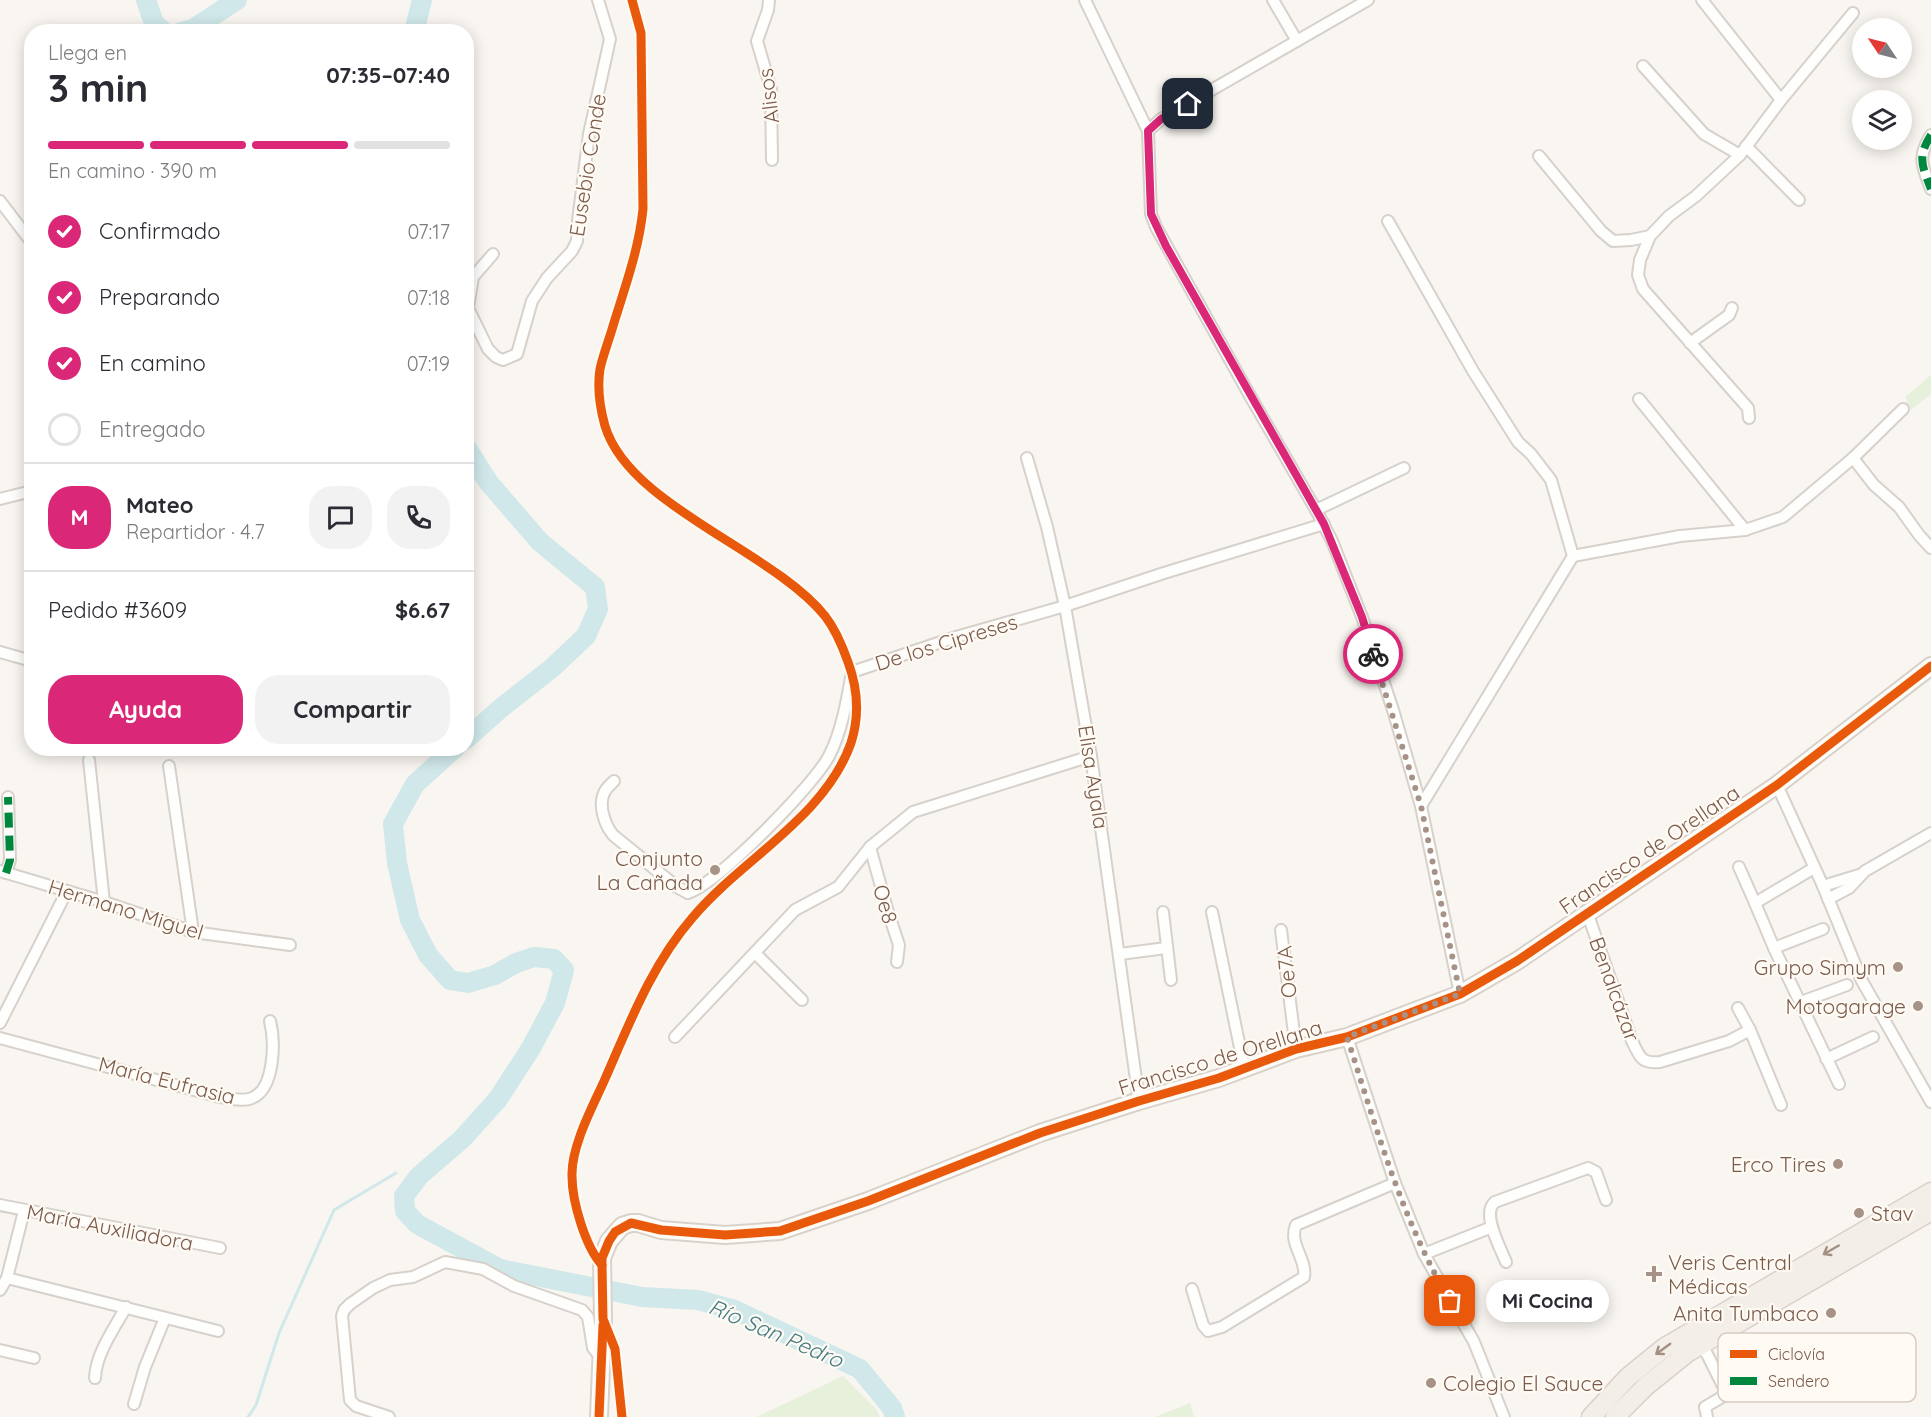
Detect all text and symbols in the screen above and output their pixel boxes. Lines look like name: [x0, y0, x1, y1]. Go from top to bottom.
north arrow: [1852, 18, 1912, 78]
map controls: [1852, 18, 1912, 150]
text: Llega en: [48, 40, 127, 65]
text: 07:35–07:40: [326, 61, 450, 89]
text: 3 min: [48, 63, 148, 112]
street label: Alisos: [752, 67, 784, 125]
pin: [1162, 78, 1213, 129]
icon: home: [1171, 87, 1204, 120]
button: layers: [1852, 90, 1912, 150]
street label: Eusebio Conde: [563, 92, 611, 238]
text: En camino · 390 m: [48, 158, 217, 183]
icon: check: [48, 215, 81, 248]
text: Confirmado: [99, 217, 220, 245]
text: 07:17: [408, 219, 450, 244]
icon: check: [48, 281, 81, 314]
text: Preparando: [99, 283, 220, 311]
text: 07:18: [407, 285, 450, 310]
icon: check: [48, 347, 81, 380]
text: En camino: [99, 349, 206, 377]
text: 07:19: [407, 351, 450, 376]
text: Entregado: [99, 415, 206, 443]
button: chat: [309, 486, 372, 549]
button: phone: [387, 486, 450, 549]
text: Mateo: [126, 491, 193, 519]
text: M: [70, 503, 89, 531]
text: Repartidor · 4.7: [126, 519, 265, 544]
text: Pedido #3609: [48, 596, 187, 624]
text: $6.67: [395, 596, 450, 624]
street label: De los Cipreses: [872, 608, 1020, 676]
courier: [1343, 624, 1403, 684]
icon: bike: [1357, 638, 1390, 671]
button: Ayuda: [48, 675, 243, 744]
button: Compartir: [255, 675, 450, 744]
street label: Elisa Ayala: [1073, 723, 1115, 831]
street label: Francisco de Orellana: [1554, 779, 1744, 919]
place label: Conjunto La Cañada: [597, 845, 703, 895]
marker: Conjunto La Cañada: [708, 863, 722, 877]
street label: Hermano Miguel: [45, 873, 207, 945]
street label: Oe8: [868, 881, 904, 927]
street label: Benalcázar: [1584, 933, 1646, 1045]
street label: Oe7A: [1270, 945, 1302, 999]
place label: Grupo Simym: [1754, 954, 1886, 980]
marker: Grupo Simym: [1891, 960, 1905, 974]
place label: Motogarage: [1785, 993, 1906, 1019]
marker: Motogarage: [1911, 999, 1925, 1013]
street label: Francisco de Orellana: [1115, 1014, 1325, 1100]
street label: María Eufrasia: [96, 1050, 238, 1110]
place label: Erco Tires: [1731, 1151, 1826, 1177]
marker: Erco Tires: [1831, 1157, 1845, 1171]
street label: María Auxiliadora: [25, 1198, 195, 1256]
place label: Stav: [1871, 1200, 1914, 1226]
marker: Stav: [1852, 1206, 1866, 1220]
one-way arrow: [1823, 1244, 1840, 1256]
place label: Veris Central Médicas: [1668, 1249, 1792, 1299]
marker: Veris Central Médicas: [1645, 1265, 1663, 1283]
pin: [1424, 1275, 1475, 1326]
callout: Mi Cocina: [1486, 1280, 1609, 1322]
icon: bag: [1433, 1284, 1466, 1317]
text: Mi Cocina: [1502, 1288, 1593, 1313]
water label: Río San Pedro: [705, 1292, 849, 1375]
place label: Anita Tumbaco: [1673, 1300, 1819, 1326]
marker: Anita Tumbaco: [1824, 1306, 1838, 1320]
legend: [1718, 1333, 1916, 1402]
one-way arrow: [1656, 1343, 1672, 1355]
text: Ciclovía: [1768, 1344, 1825, 1364]
place label: Colegio El Sauce: [1443, 1370, 1603, 1396]
text: Sendero: [1768, 1371, 1830, 1391]
marker: Colegio El Sauce: [1424, 1376, 1438, 1390]

